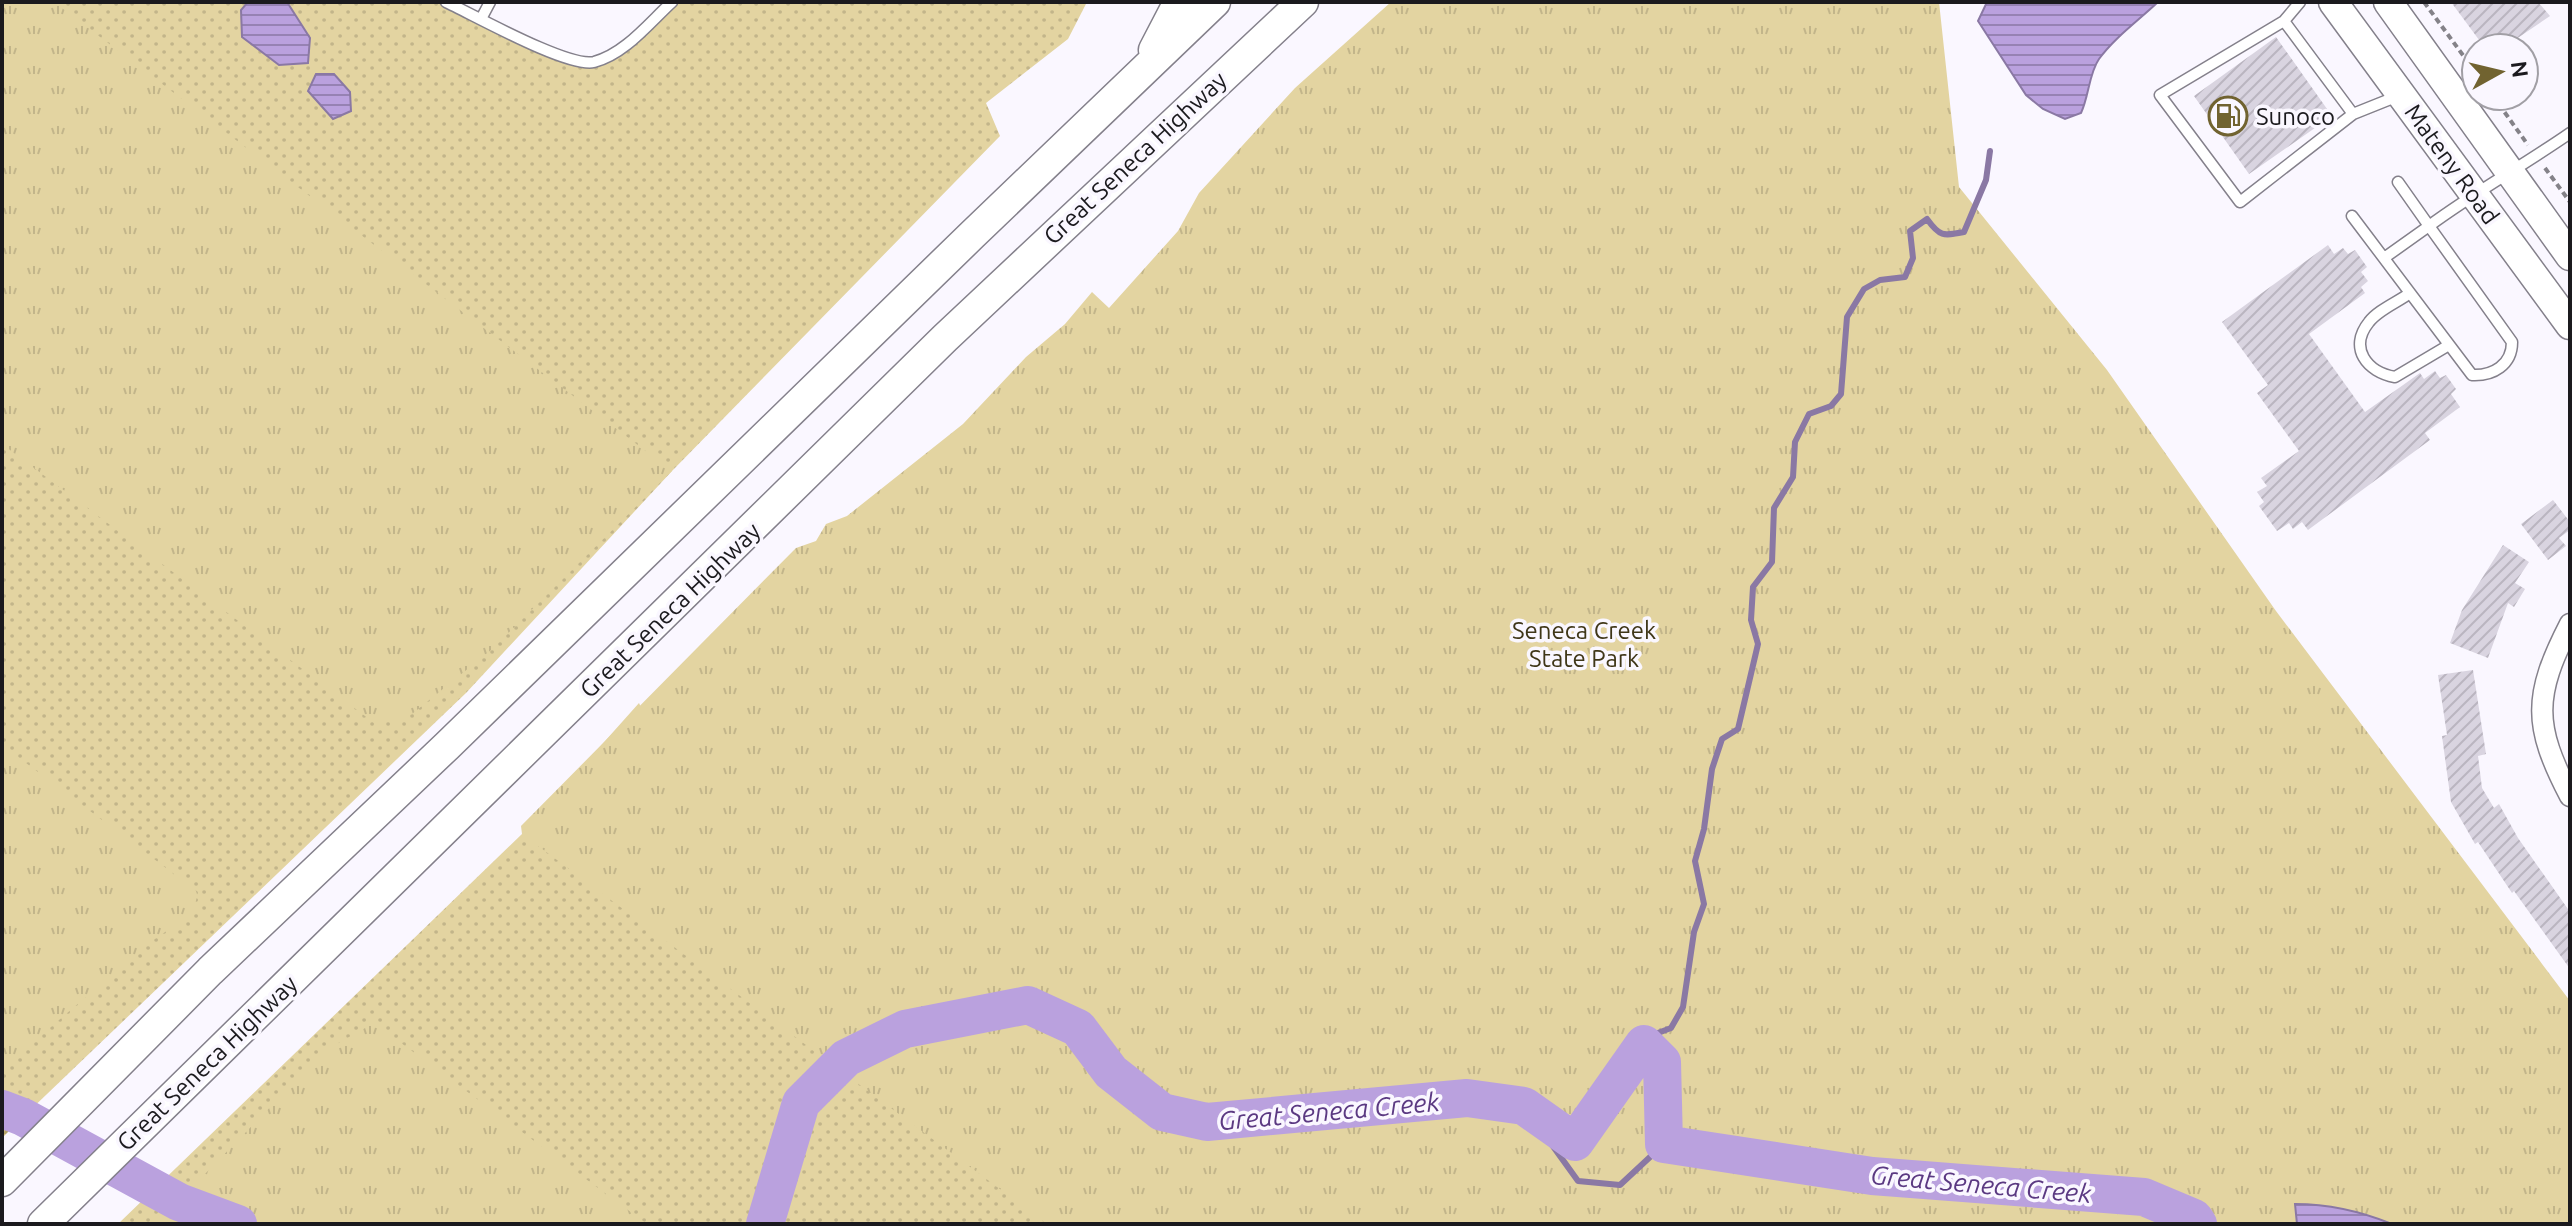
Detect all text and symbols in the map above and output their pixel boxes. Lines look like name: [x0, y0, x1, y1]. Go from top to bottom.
north arrow: [2460, 32, 2540, 112]
text: N: [2507, 59, 2534, 79]
street label: Great Seneca Highway: [1038, 66, 1232, 250]
fuel station icon: Sunoco: [2207, 95, 2249, 137]
street label: Mateny Road: [2399, 99, 2505, 229]
place label: Sunoco: [2256, 103, 2335, 130]
street label: Great Seneca Highway: [574, 517, 766, 703]
park label: Seneca Creek State Park: [1512, 617, 1656, 672]
street label: Great Seneca Highway: [111, 970, 303, 1156]
water label: Great Seneca Creek: [1217, 1087, 1441, 1135]
water label: Great Seneca Creek: [1869, 1160, 2093, 1208]

